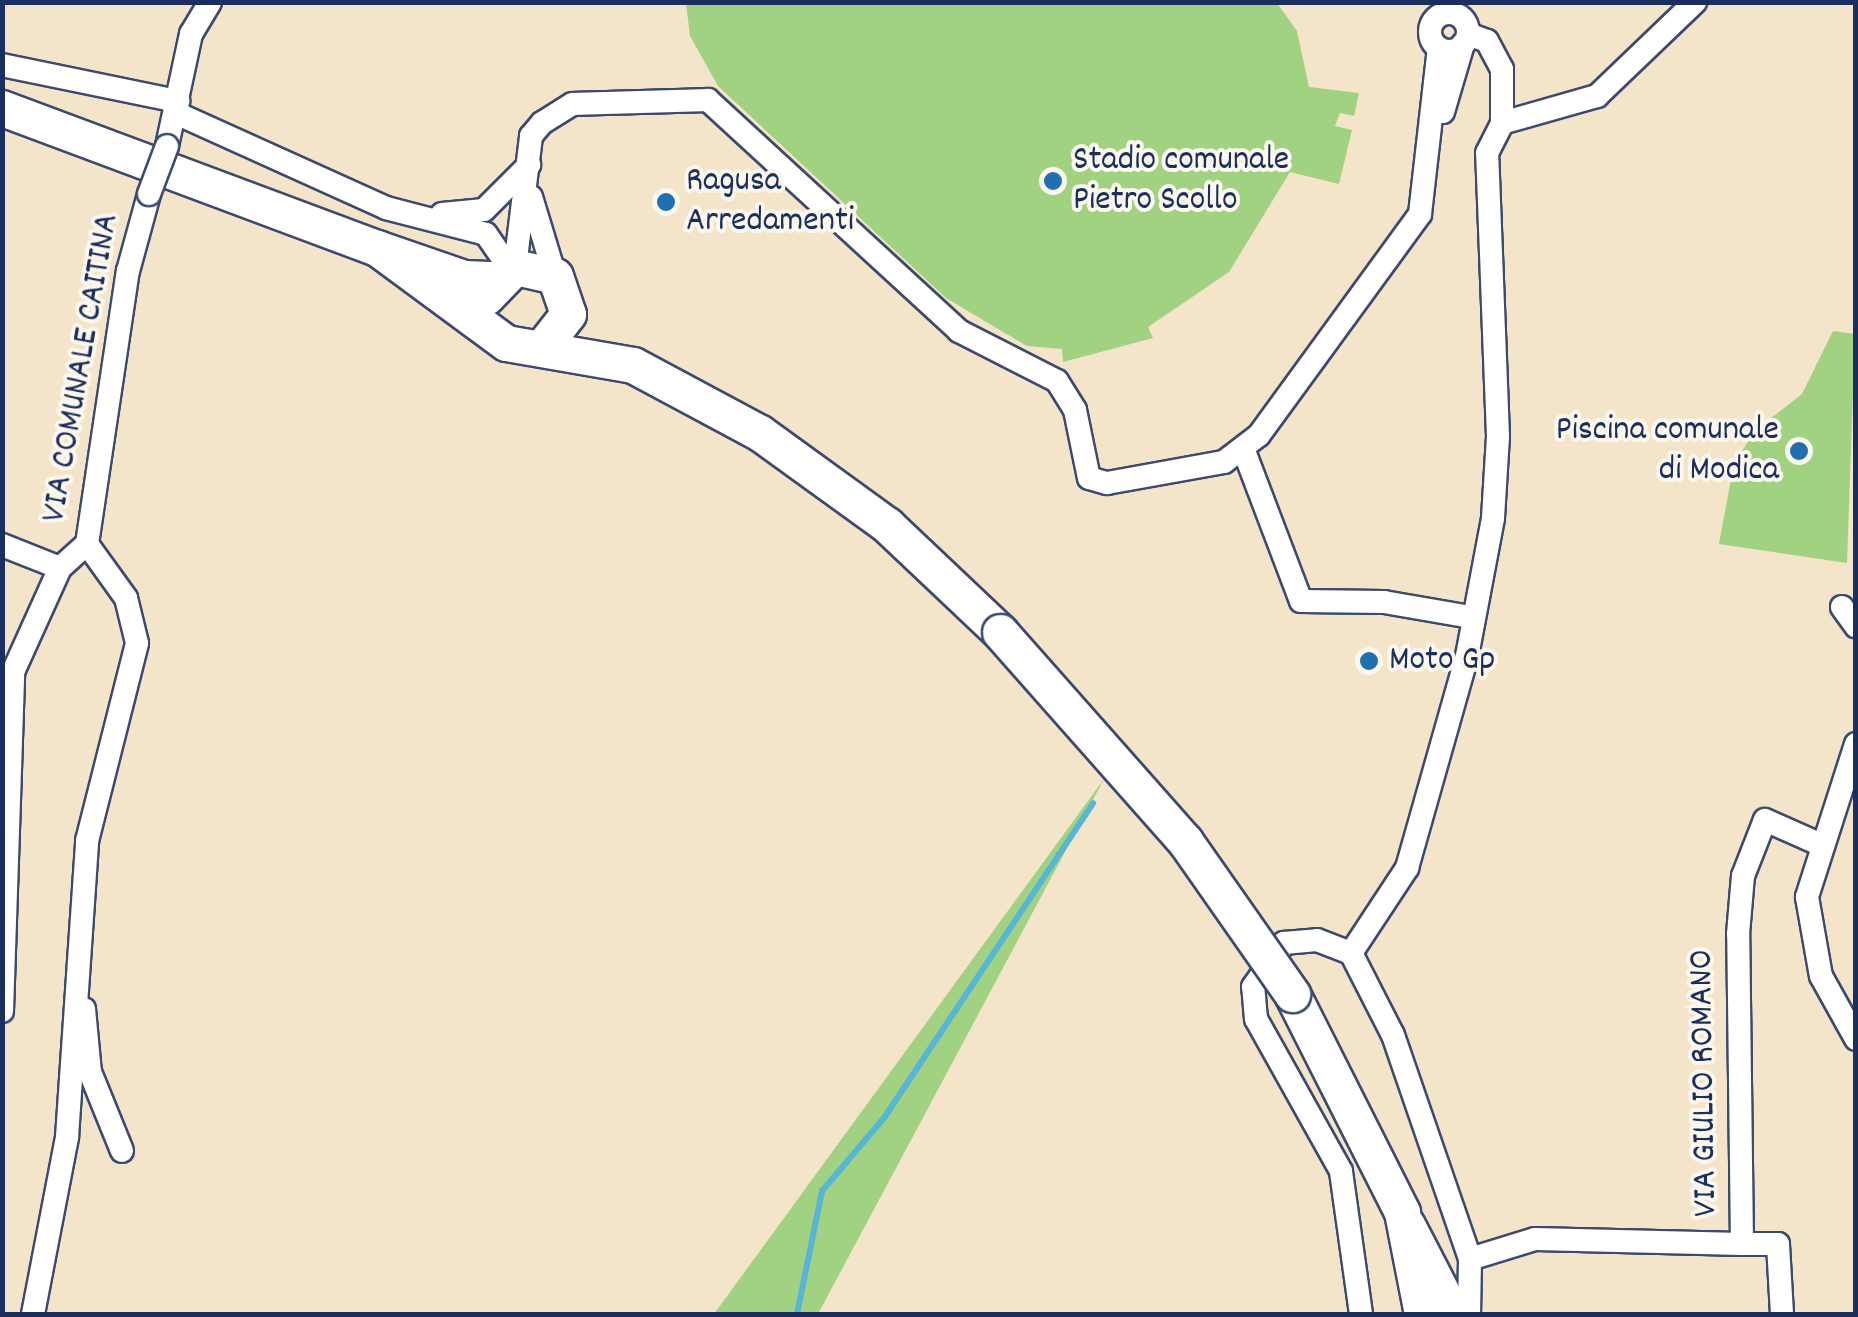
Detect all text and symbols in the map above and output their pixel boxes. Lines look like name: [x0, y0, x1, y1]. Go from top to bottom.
place label: Stadio comunale Pietro Scollo: [1073, 140, 1289, 222]
place label: Ragusa Arredamenti: [686, 161, 854, 243]
marker: Stadio comunale Pietro Scollo: [1042, 170, 1064, 192]
marker: Ragusa Arredamenti: [655, 191, 677, 213]
street label: VIA COMUNALE CAITINA: [34, 210, 130, 526]
place label: Piscina comunale di Modica: [1556, 410, 1779, 492]
marker: Piscina comunale di Modica: [1788, 440, 1810, 462]
place label: Moto Gp: [1389, 640, 1495, 682]
marker: Moto Gp: [1358, 650, 1380, 672]
street label: VIA GIULIO ROMANO: [1682, 949, 1728, 1217]

